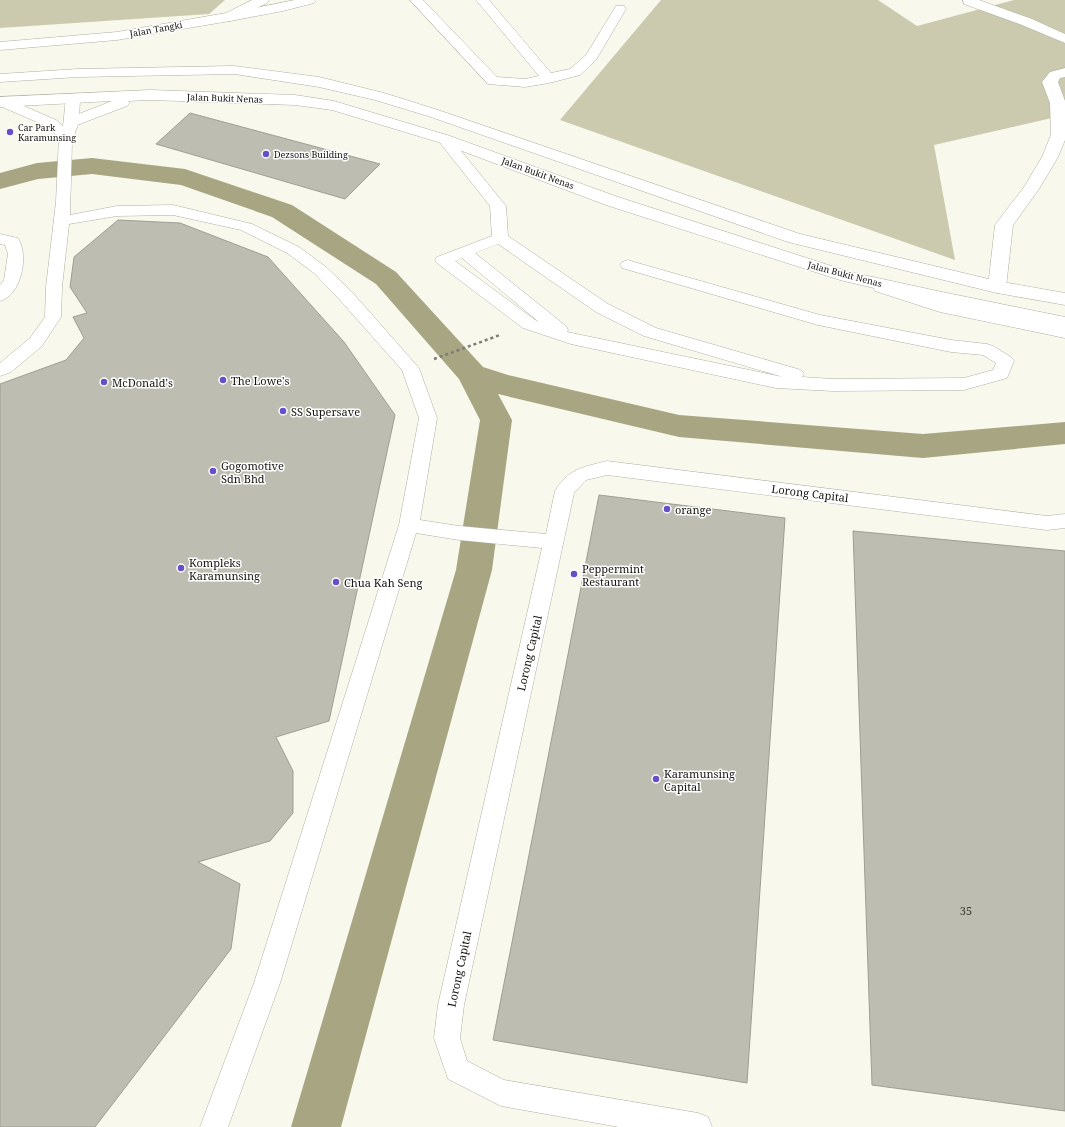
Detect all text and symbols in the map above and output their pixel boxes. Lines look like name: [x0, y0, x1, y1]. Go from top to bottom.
street label: Jalan Tangki: [128, 18, 184, 40]
street label: Jalan Bukit Nenas: [186, 90, 263, 106]
place label: Car Park Karamunsing: [18, 121, 76, 144]
marker: Car Park Karamunsing: [5, 127, 15, 137]
place label: Dezsons Building: [274, 148, 348, 161]
marker: Dezsons Building: [261, 149, 271, 159]
street label: Jalan Bukit Nenas: [499, 154, 576, 192]
street label: Jalan Bukit Nenas: [806, 258, 883, 290]
place label: The Lowe's: [231, 373, 289, 388]
place label: McDonald's: [112, 375, 173, 390]
marker: The Lowe's: [218, 375, 228, 385]
marker: McDonald's: [99, 377, 109, 387]
place label: SS Supersave: [291, 404, 360, 419]
marker: SS Supersave: [278, 406, 288, 416]
place label: Gogomotive Sdn Bhd: [221, 458, 284, 486]
marker: Gogomotive Sdn Bhd: [208, 466, 218, 476]
street label: Lorong Capital: [771, 481, 850, 505]
place label: orange: [675, 502, 712, 517]
marker: orange: [662, 504, 672, 514]
place label: Kompleks Karamunsing: [189, 555, 260, 583]
place label: Peppermint Restaurant: [582, 561, 644, 589]
marker: Kompleks Karamunsing: [176, 563, 186, 573]
marker: Peppermint Restaurant: [569, 569, 579, 579]
place label: Chua Kah Seng: [344, 575, 422, 590]
marker: Chua Kah Seng: [331, 577, 341, 587]
street label: Lorong Capital: [513, 613, 545, 692]
place label: Karamunsing Capital: [664, 766, 735, 794]
marker: Karamunsing Capital: [651, 774, 661, 784]
house number: 35: [960, 903, 972, 918]
street label: Lorong Capital: [444, 929, 474, 1008]

